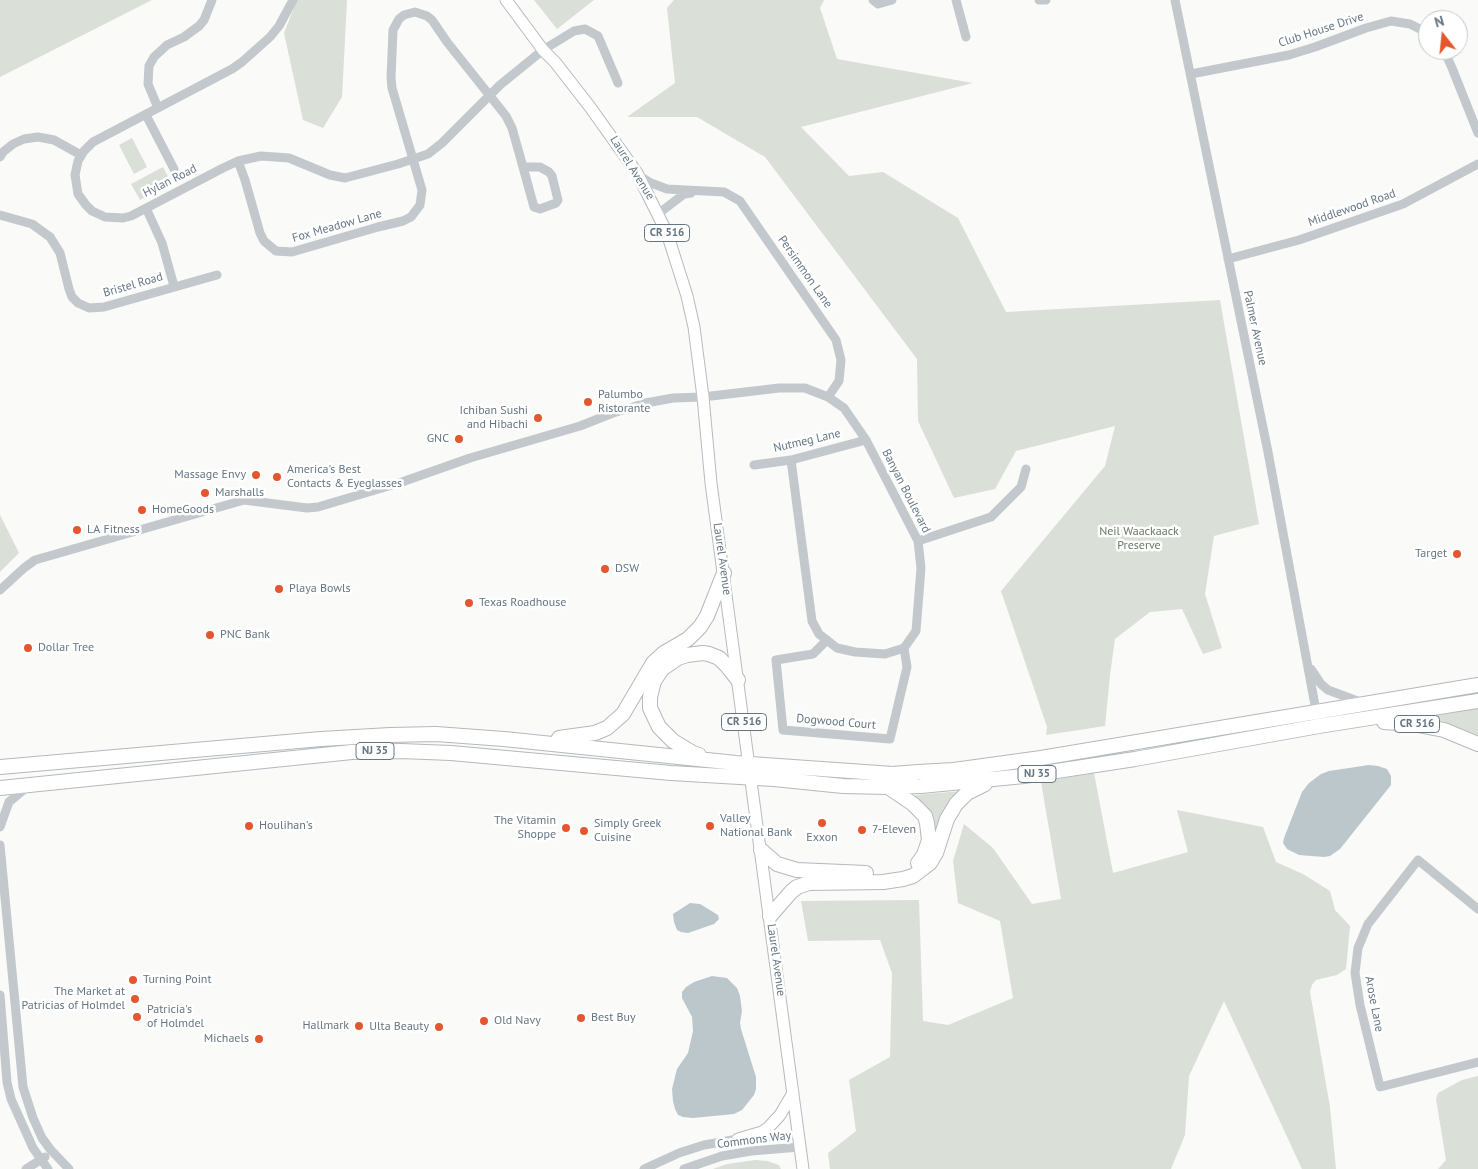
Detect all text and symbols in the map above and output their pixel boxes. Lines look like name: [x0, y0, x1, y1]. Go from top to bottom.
street label: Club House Drive: [1277, 9, 1365, 51]
north arrow: [1418, 10, 1468, 60]
text: N: [1432, 12, 1446, 31]
street label: Laurel Avenue: [607, 133, 657, 203]
street label: Hylan Road: [141, 161, 199, 201]
street label: Middlewood Road: [1306, 186, 1398, 230]
street label: Fox Meadow Lane: [290, 206, 384, 246]
road number: CR 516: [644, 224, 690, 242]
street label: Persimmon Lane: [775, 233, 835, 311]
street label: Bristel Road: [101, 270, 165, 300]
street label: Palmer Avenue: [1240, 289, 1270, 367]
place label: Palumbo Ristorante: [598, 388, 650, 416]
marker: Palumbo Ristorante: [582, 396, 594, 408]
place label: Ichiban Sushi and Hibachi: [459, 404, 528, 432]
marker: Ichiban Sushi and Hibachi: [532, 412, 544, 424]
street label: Nutmeg Lane: [772, 426, 842, 456]
place label: GNC: [427, 432, 449, 446]
marker: GNC: [453, 433, 465, 445]
street label: Banyan Boulevard: [879, 447, 933, 535]
place label: America's Best Contacts & Eyeglasses: [287, 463, 402, 491]
place label: Massage Envy: [174, 468, 246, 482]
marker: Massage Envy: [250, 469, 262, 481]
marker: America's Best Contacts & Eyeglasses: [271, 471, 283, 483]
place label: Marshalls: [215, 486, 264, 500]
marker: Marshalls: [199, 487, 211, 499]
place label: HomeGoods: [152, 503, 214, 517]
marker: HomeGoods: [136, 504, 148, 516]
street label: Laurel Avenue: [710, 522, 734, 596]
place label: LA Fitness: [87, 523, 140, 537]
marker: LA Fitness: [71, 524, 83, 536]
park label: Neil Waackaack Preserve: [1099, 525, 1179, 553]
place label: Target: [1415, 547, 1447, 561]
marker: Target: [1451, 548, 1463, 560]
place label: DSW: [615, 562, 639, 576]
marker: DSW: [599, 563, 611, 575]
place label: Playa Bowls: [289, 582, 351, 596]
marker: Playa Bowls: [273, 583, 285, 595]
place label: Texas Roadhouse: [479, 596, 566, 610]
marker: Texas Roadhouse: [463, 597, 475, 609]
place label: PNC Bank: [220, 628, 270, 642]
marker: PNC Bank: [204, 629, 216, 641]
place label: Dollar Tree: [38, 641, 94, 655]
marker: Dollar Tree: [22, 642, 34, 654]
street label: Dogwood Court: [796, 711, 876, 733]
road number: CR 516: [722, 714, 766, 730]
road number: CR 516: [1394, 716, 1440, 732]
road number: NJ 35: [356, 742, 394, 759]
road number: NJ 35: [1018, 766, 1056, 782]
place label: Valley National Bank: [720, 812, 792, 840]
place label: The Vitamin Shoppe: [494, 814, 556, 842]
place label: Simply Greek Cuisine: [594, 817, 661, 845]
marker: Exxon: [816, 817, 828, 829]
place label: Houlihan's: [259, 819, 313, 833]
marker: Houlihan's: [243, 820, 255, 832]
marker: Valley National Bank: [704, 820, 716, 832]
marker: The Vitamin Shoppe: [560, 822, 572, 834]
place label: 7-Eleven: [872, 823, 916, 837]
marker: 7-Eleven: [856, 824, 868, 836]
marker: Simply Greek Cuisine: [578, 825, 590, 837]
place label: Exxon: [806, 831, 838, 845]
street label: Laurel Avenue: [764, 923, 788, 997]
place label: Turning Point: [143, 973, 211, 987]
marker: Turning Point: [127, 974, 139, 986]
street label: Arose Lane: [1362, 975, 1386, 1033]
place label: The Market at Patricias of Holmdel: [21, 985, 125, 1013]
marker: The Market at Patricias of Holmdel: [129, 993, 141, 1005]
place label: Patricia's of Holmdel: [147, 1003, 204, 1031]
marker: Patricia's of Holmdel: [131, 1011, 143, 1023]
place label: Best Buy: [591, 1011, 635, 1025]
marker: Best Buy: [575, 1012, 587, 1024]
place label: Old Navy: [494, 1014, 541, 1028]
marker: Old Navy: [478, 1015, 490, 1027]
place label: Hallmark: [302, 1019, 349, 1033]
marker: Hallmark: [353, 1020, 365, 1032]
place label: Ulta Beauty: [369, 1020, 429, 1034]
marker: Ulta Beauty: [433, 1021, 445, 1033]
place label: Michaels: [204, 1032, 249, 1046]
marker: Michaels: [253, 1033, 265, 1045]
street label: Commons Way: [716, 1128, 792, 1152]

